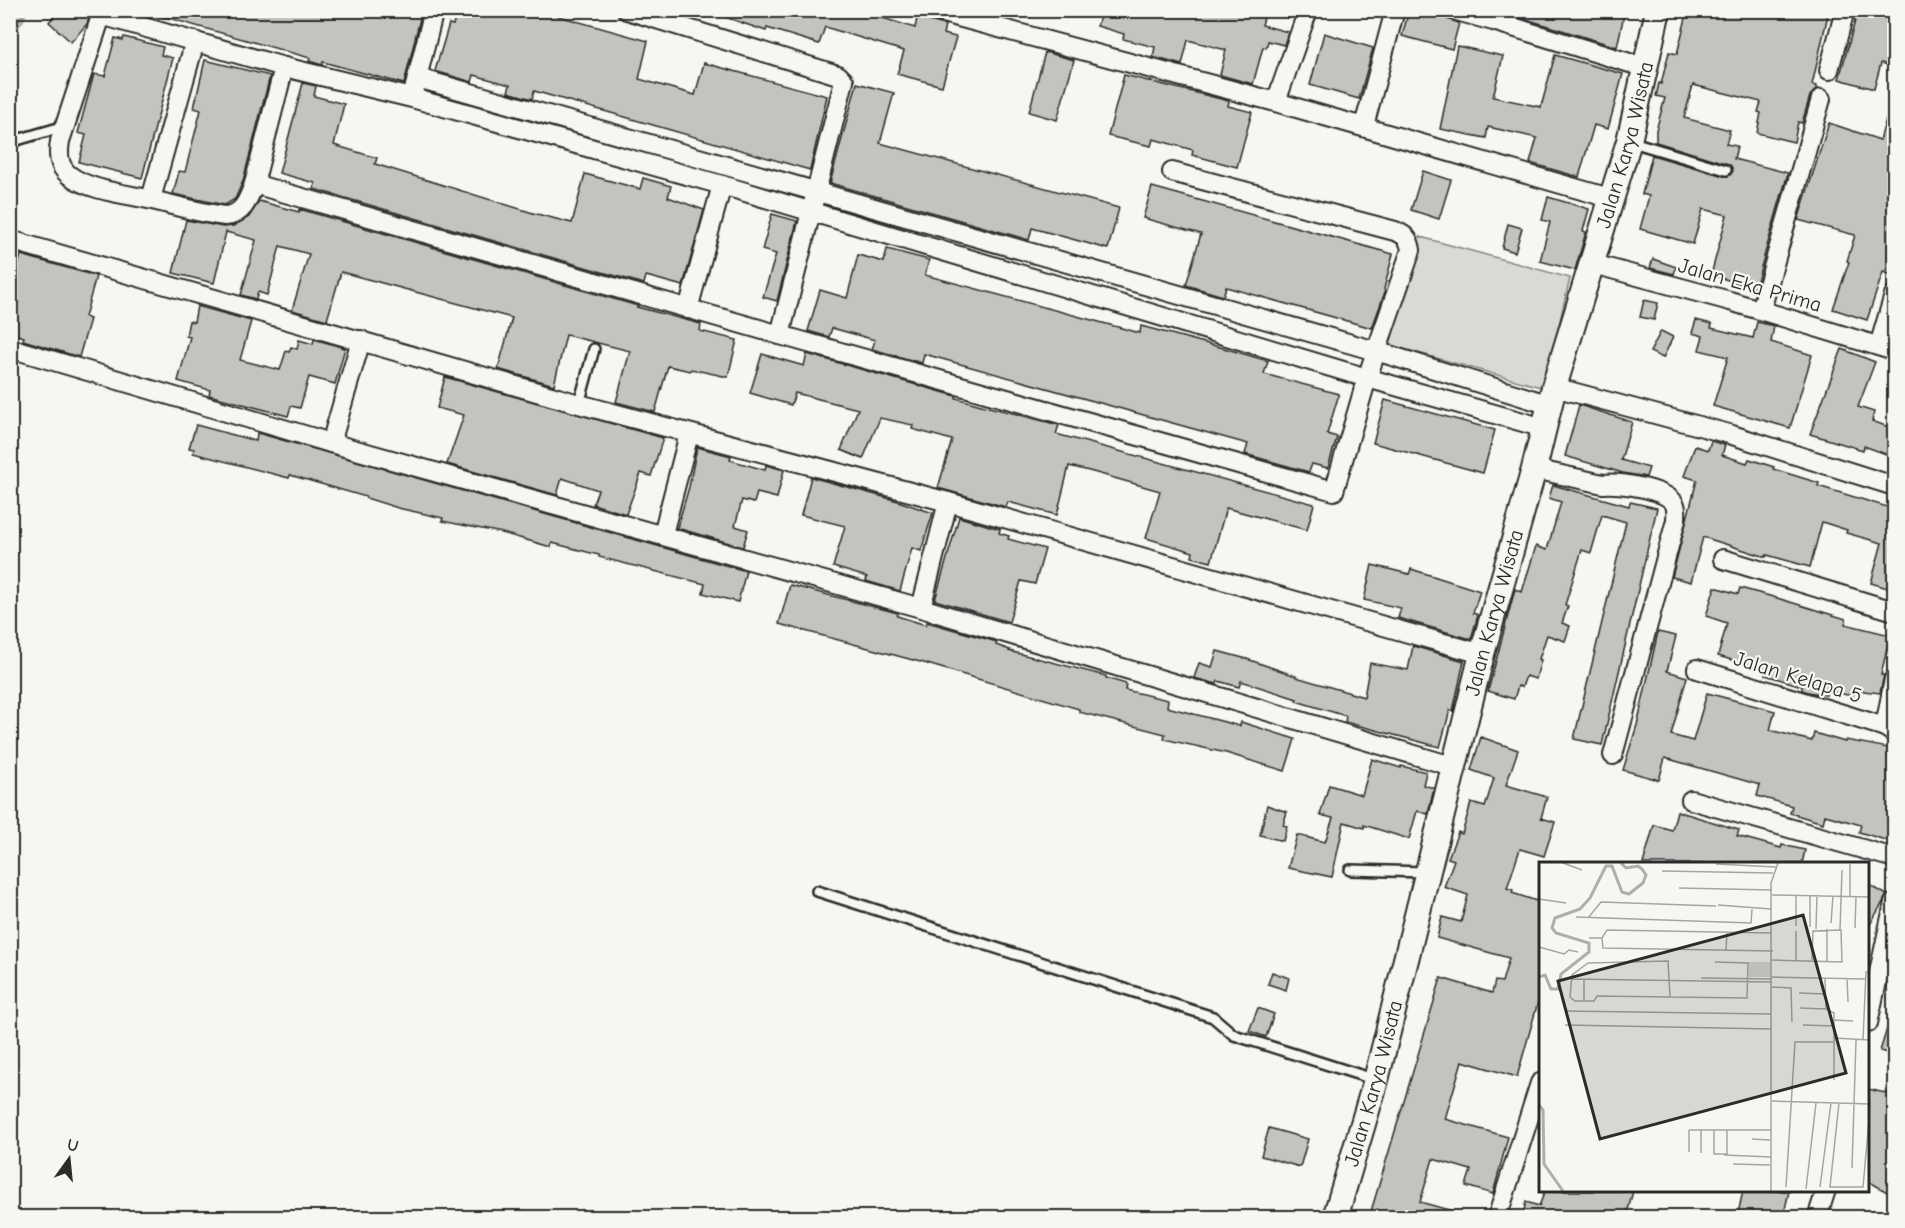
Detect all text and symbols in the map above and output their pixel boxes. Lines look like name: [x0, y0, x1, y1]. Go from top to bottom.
street label: Jalan Karya Wisata: [1591, 59, 1658, 231]
street label: Jalan Eka Prima: [1676, 253, 1824, 317]
street label: Jalan Karya Wisata: [1460, 527, 1528, 698]
street label: Jalan Kelapa 5: [1731, 646, 1865, 708]
inset map: [1539, 862, 1869, 1192]
street label: Jalan Karya Wisata: [1339, 998, 1407, 1169]
north arrow: [39, 1129, 99, 1189]
text: U: [65, 1135, 80, 1156]

